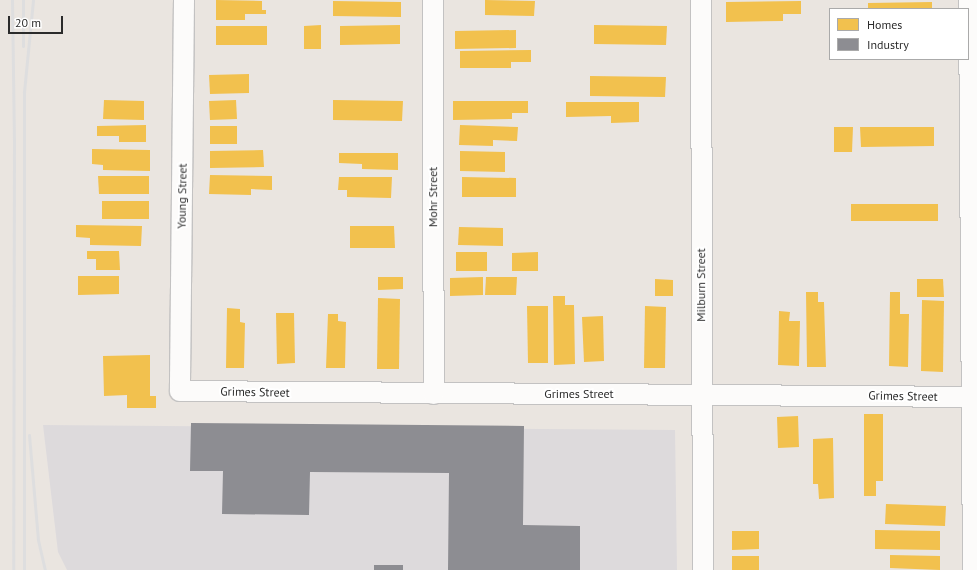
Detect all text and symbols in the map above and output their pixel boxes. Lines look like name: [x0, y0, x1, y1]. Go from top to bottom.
scale bar: [10, 8, 65, 34]
legend: [829, 8, 969, 60]
text: 20 m: [15, 15, 41, 30]
text: Homes: [867, 17, 902, 32]
text: Industry: [867, 37, 909, 52]
street label: Young Street: [174, 163, 190, 229]
street label: Mohr Street: [426, 167, 440, 227]
street label: Milburn Street: [694, 248, 708, 322]
street label: Grimes Street: [220, 384, 290, 400]
street label: Grimes Street: [544, 387, 614, 401]
street label: Grimes Street: [868, 388, 938, 404]

